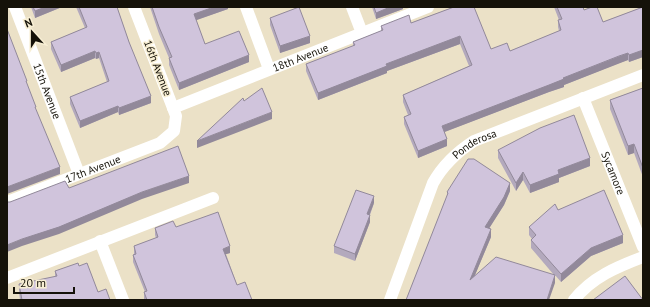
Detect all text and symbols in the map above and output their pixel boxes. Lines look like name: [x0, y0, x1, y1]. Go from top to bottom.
north arrow: [12, 12, 52, 52]
text: N: [23, 15, 34, 30]
street label: 16th Avenue: [141, 38, 175, 98]
street label: 18th Avenue: [270, 40, 331, 75]
street label: 15th Avenue: [30, 61, 64, 121]
street label: Ponderosa: [449, 126, 498, 162]
street label: Sycamore: [598, 149, 628, 197]
street label: 17th Avenue: [63, 152, 123, 186]
scale bar: [14, 269, 74, 295]
text: 20 m: [20, 275, 46, 290]

